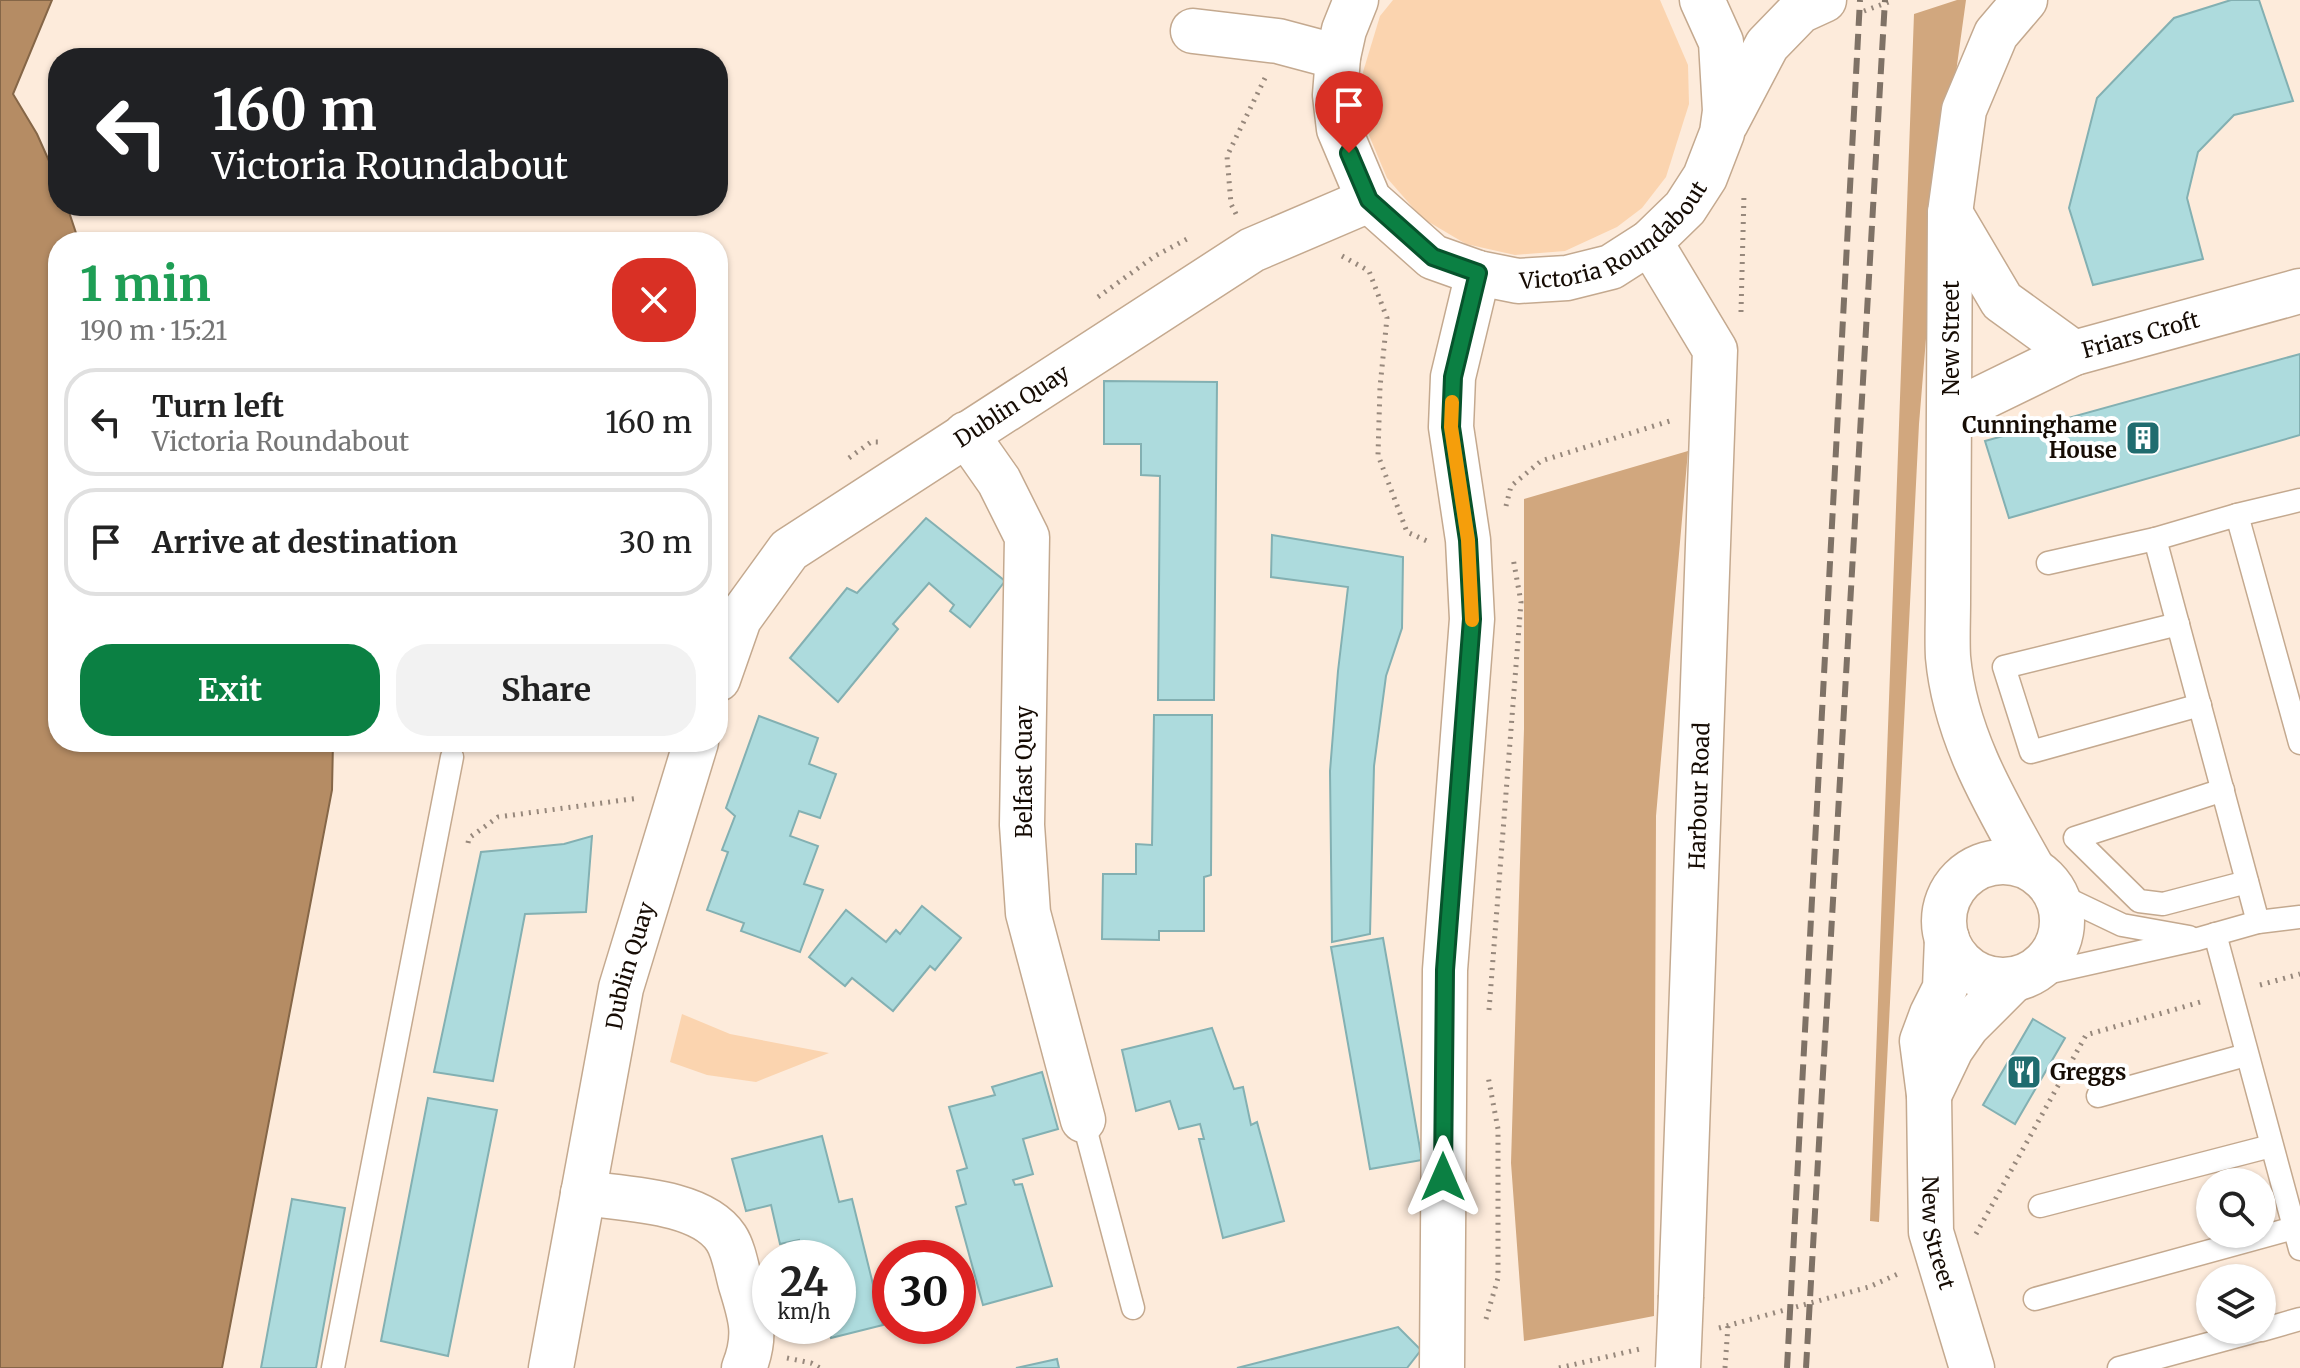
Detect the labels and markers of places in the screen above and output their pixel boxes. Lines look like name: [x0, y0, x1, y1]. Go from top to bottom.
pin: [1315, 71, 1383, 153]
place label: Cunninghame House: [1962, 411, 2117, 464]
building icon: Cunninghame House: [2124, 419, 2162, 457]
restaurant icon: Greggs: [2005, 1053, 2043, 1091]
place label: Greggs: [2050, 1058, 2126, 1086]

